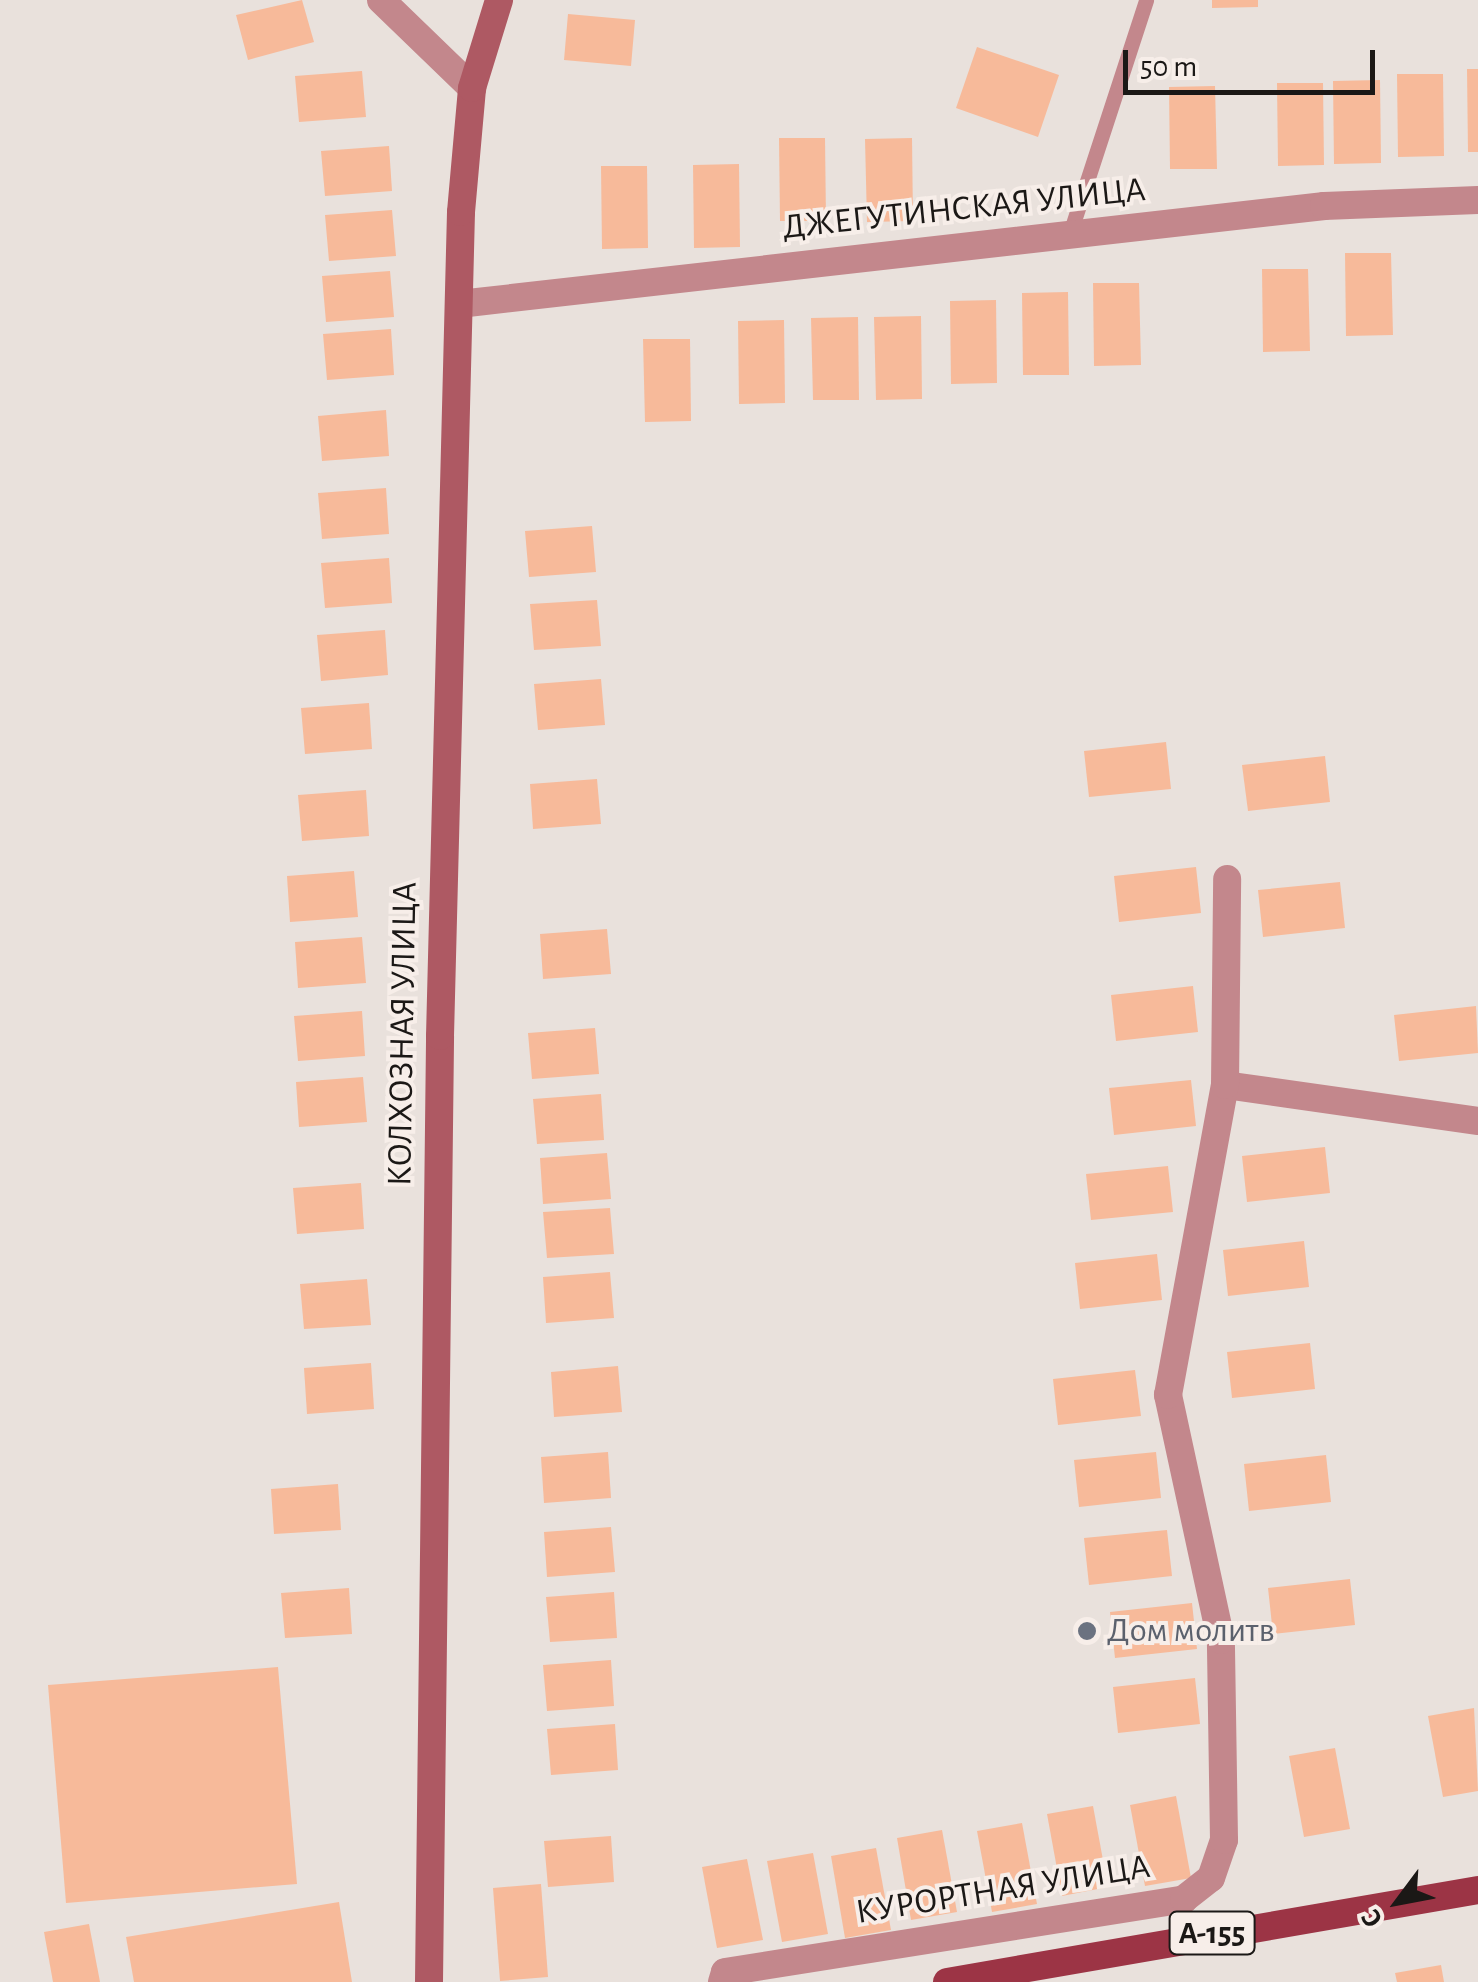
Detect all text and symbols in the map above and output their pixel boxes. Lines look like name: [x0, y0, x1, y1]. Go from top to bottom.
scale bar: [1128, 30, 1380, 92]
text: 50 m: [1140, 52, 1197, 82]
street label: ДЖЕГУТИНСКАЯ УЛИЦА: [780, 169, 1148, 249]
street label: КОЛХОЗНАЯ УЛИЦА: [379, 881, 427, 1187]
place label: Дом молитв: [1107, 1610, 1275, 1652]
marker: Дом молитв: [1076, 1620, 1098, 1642]
street label: КУРОРТНАЯ УЛИЦА: [853, 1846, 1153, 1934]
north arrow: [1348, 1852, 1448, 1952]
text: С: [1357, 1904, 1389, 1932]
road number: А-155: [1167, 1906, 1257, 1960]

